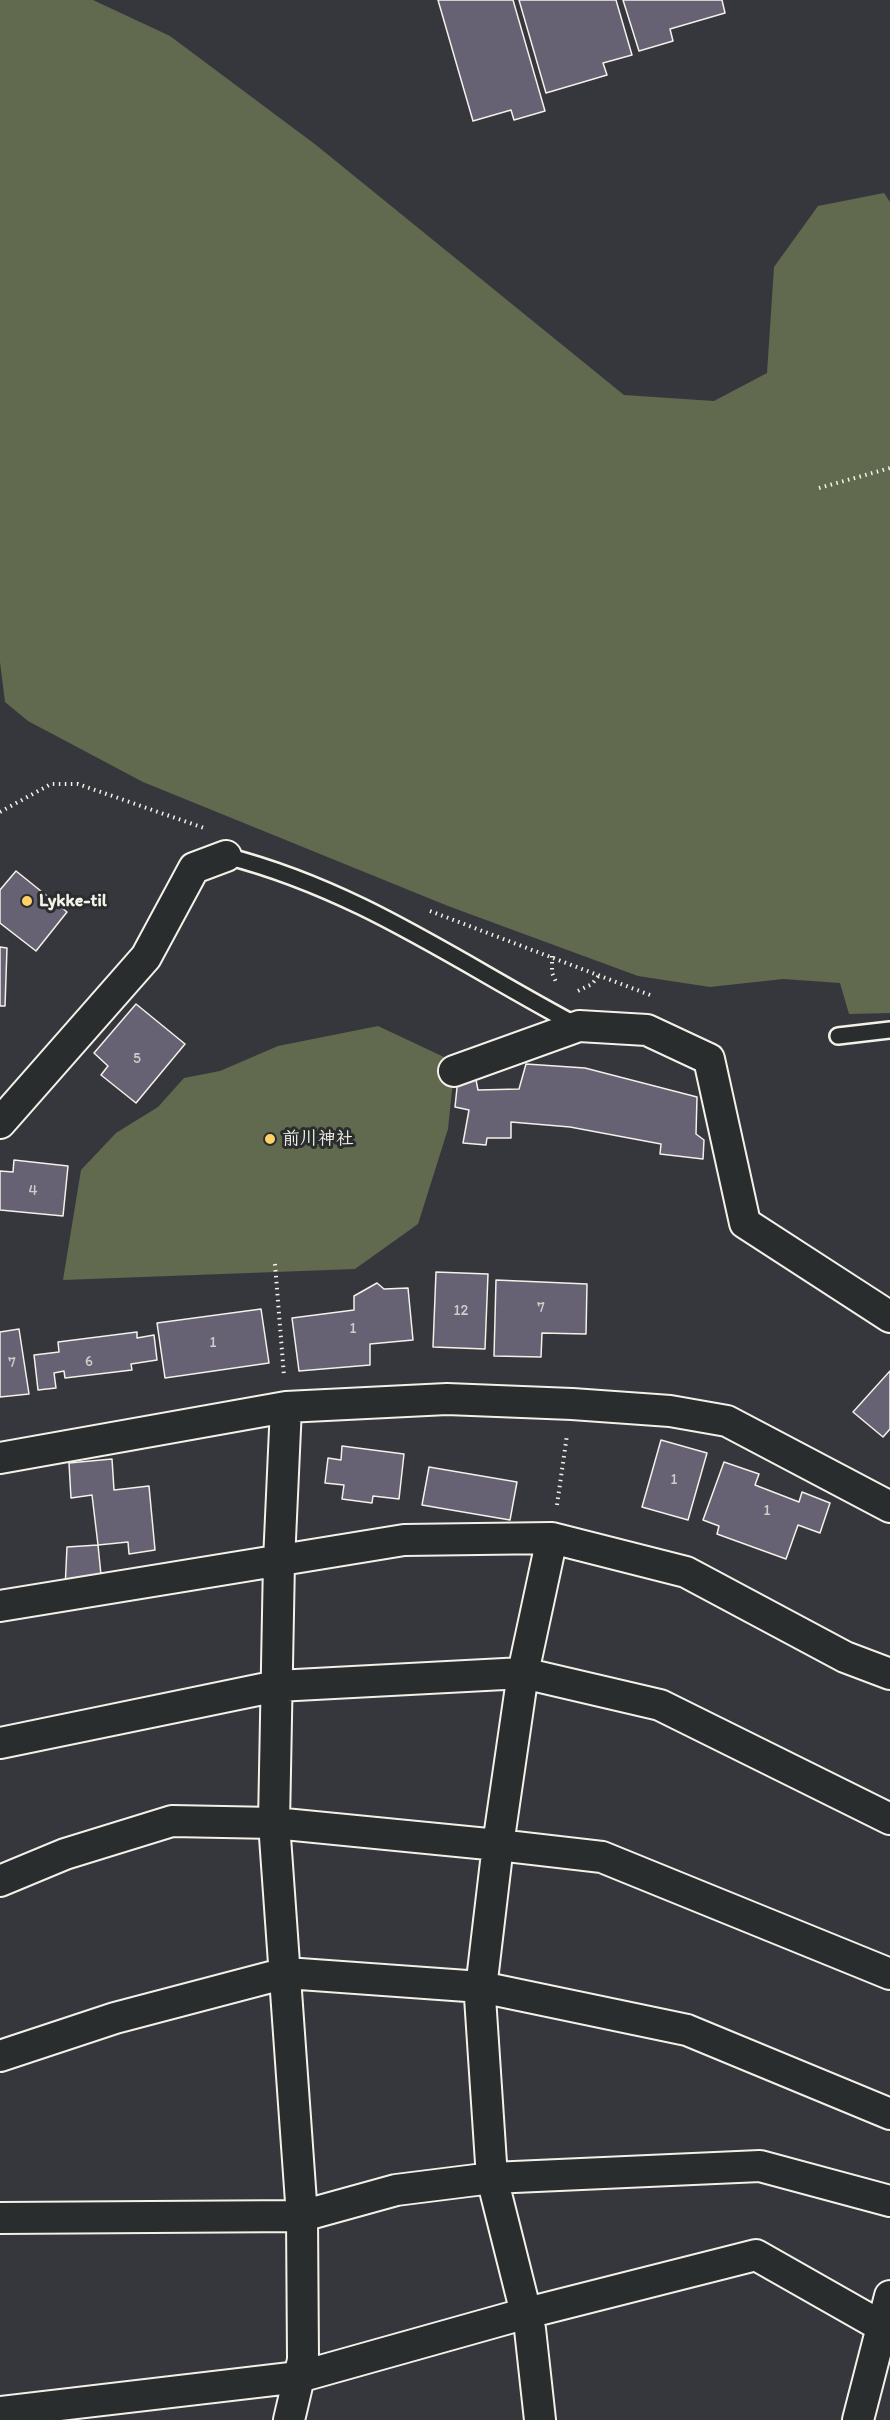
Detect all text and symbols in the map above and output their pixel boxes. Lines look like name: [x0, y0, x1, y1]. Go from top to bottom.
place label: Lykke-til: [39, 890, 107, 912]
marker: Lykke-til: [20, 894, 34, 908]
house number: 5: [133, 1050, 141, 1068]
place label: 前川神社: [282, 1128, 354, 1150]
marker: 前川神社: [263, 1132, 277, 1146]
house number: 4: [28, 1182, 38, 1200]
house number: 7: [537, 1299, 545, 1317]
house number: 12: [454, 1302, 468, 1320]
house number: 1: [350, 1320, 356, 1338]
house number: 1: [210, 1334, 216, 1352]
house number: 6: [85, 1353, 93, 1371]
house number: 7: [8, 1354, 16, 1372]
house number: 1: [671, 1471, 677, 1489]
house number: 1: [764, 1502, 770, 1520]

